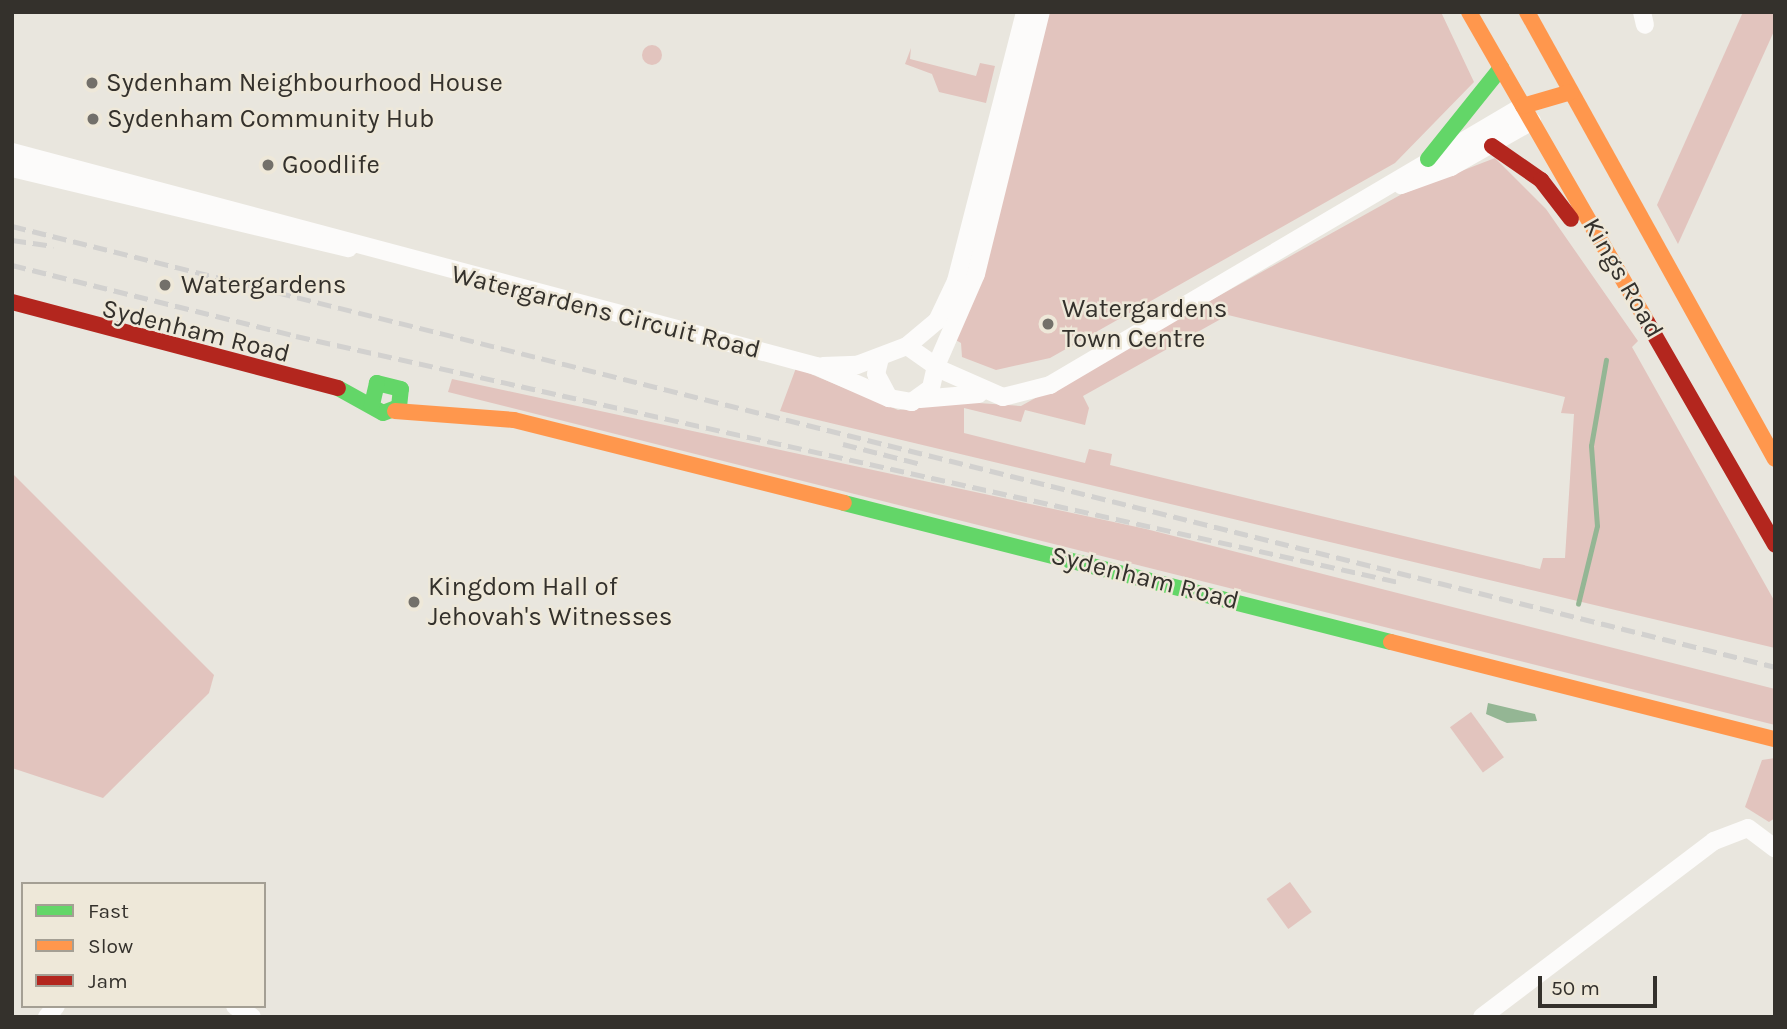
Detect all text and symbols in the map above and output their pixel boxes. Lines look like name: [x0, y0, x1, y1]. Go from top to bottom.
place label: Sydenham Neighbourhood House: [106, 67, 503, 99]
marker: Sydenham Neighbourhood House: [84, 75, 100, 91]
place label: Sydenham Community Hub: [107, 103, 434, 135]
marker: Sydenham Community Hub: [85, 111, 101, 127]
place label: Goodlife: [282, 149, 380, 181]
marker: Goodlife: [260, 157, 276, 173]
street label: Kings Road: [1576, 212, 1670, 344]
street label: Watergardens Circuit Road: [448, 258, 764, 366]
place label: Watergardens: [181, 269, 346, 301]
marker: Watergardens: [155, 275, 175, 295]
street label: Sydenham Road: [99, 293, 293, 369]
place label: Watergardens Town Centre: [1062, 293, 1227, 354]
marker: Watergardens Town Centre: [1040, 316, 1056, 332]
street label: Sydenham Road: [1048, 540, 1242, 616]
place label: Kingdom Hall of Jehovah's Witnesses: [428, 571, 672, 632]
marker: Kingdom Hall of Jehovah's Witnesses: [406, 594, 422, 610]
legend: [21, 882, 266, 1008]
text: Fast: [88, 899, 129, 923]
text: Slow: [88, 934, 133, 958]
scale bar: [1542, 962, 1661, 1006]
text: Jam: [88, 969, 128, 993]
text: 50 m: [1551, 976, 1600, 1000]

